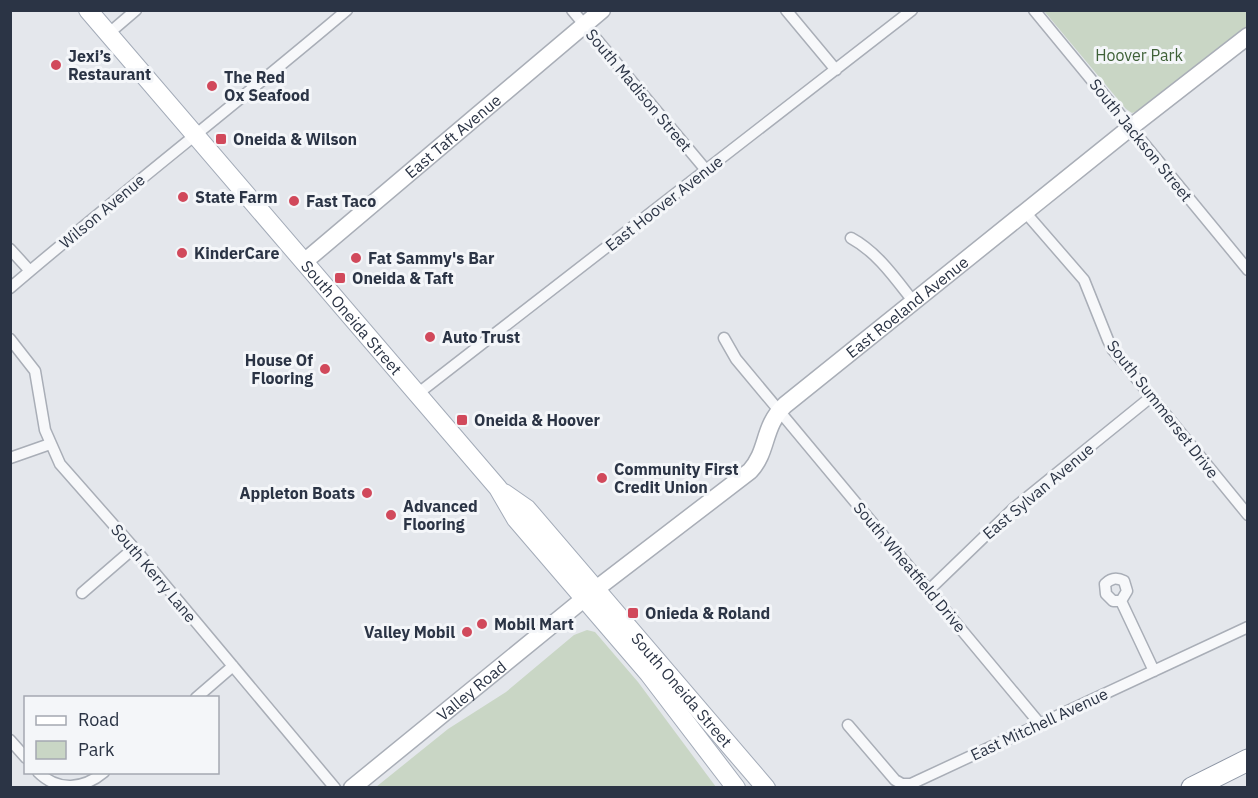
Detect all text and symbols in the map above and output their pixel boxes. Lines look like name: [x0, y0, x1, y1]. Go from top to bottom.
street label: South Madison Street: [582, 25, 696, 155]
park label: Hoover Park: [1095, 45, 1183, 65]
place label: Jexi’s Restaurant: [68, 46, 151, 84]
marker: Jexi’s Restaurant: [49, 58, 63, 72]
place label: The Red Ox Seafood: [224, 67, 310, 105]
street label: South Jackson Street: [1085, 75, 1197, 205]
marker: The Red Ox Seafood: [205, 79, 219, 93]
street label: East Taft Avenue: [401, 90, 505, 182]
place label: Oneida & Wilson: [233, 129, 357, 149]
marker: Oneida & Wilson: [214, 132, 228, 146]
street label: East Hoover Avenue: [601, 151, 727, 255]
street label: Wilson Avenue: [55, 169, 149, 253]
place label: State Farm: [195, 187, 277, 207]
marker: State Farm: [176, 190, 190, 204]
place label: Fast Taco: [306, 191, 376, 211]
marker: Fast Taco: [287, 194, 301, 208]
place label: KinderCare: [194, 243, 280, 263]
marker: KinderCare: [175, 246, 189, 260]
place label: Fat Sammy's Bar: [368, 248, 495, 268]
marker: Fat Sammy's Bar: [349, 251, 363, 265]
street label: East Roeland Avenue: [842, 252, 972, 362]
street label: South Oneida Street: [297, 256, 406, 379]
place label: Oneida & Taft: [352, 268, 454, 288]
marker: Oneida & Taft: [333, 271, 347, 285]
place label: Auto Trust: [442, 327, 520, 347]
marker: Auto Trust: [423, 330, 437, 344]
street label: South Summerset Drive: [1103, 336, 1223, 482]
place label: House Of Flooring: [245, 350, 313, 388]
marker: House Of Flooring: [318, 362, 332, 376]
place label: Oneida & Hoover: [474, 410, 600, 430]
marker: Oneida & Hoover: [455, 413, 469, 427]
street label: East Sylvan Avenue: [978, 439, 1098, 543]
place label: Community First Credit Union: [614, 459, 739, 497]
marker: Community First Credit Union: [595, 471, 609, 485]
place label: Appleton Boats: [239, 483, 355, 503]
marker: Appleton Boats: [360, 486, 374, 500]
place label: Advanced Flooring: [403, 496, 478, 534]
street label: South Wheatfield Drive: [850, 498, 971, 637]
marker: Advanced Flooring: [384, 508, 398, 522]
street label: South Kerry Lane: [107, 520, 201, 626]
place label: Onieda & Roland: [645, 603, 770, 623]
marker: Onieda & Roland: [626, 606, 640, 620]
place label: Mobil Mart: [494, 614, 574, 634]
marker: Mobil Mart: [475, 617, 489, 631]
place label: Valley Mobil: [364, 622, 455, 642]
marker: Valley Mobil: [460, 625, 474, 639]
street label: South Oneida Street: [627, 628, 736, 751]
street label: Valley Road: [433, 656, 510, 725]
street label: East Mitchell Avenue: [967, 683, 1111, 765]
legend: [24, 696, 219, 774]
text: Road: [78, 708, 119, 731]
text: Park: [78, 738, 115, 761]

